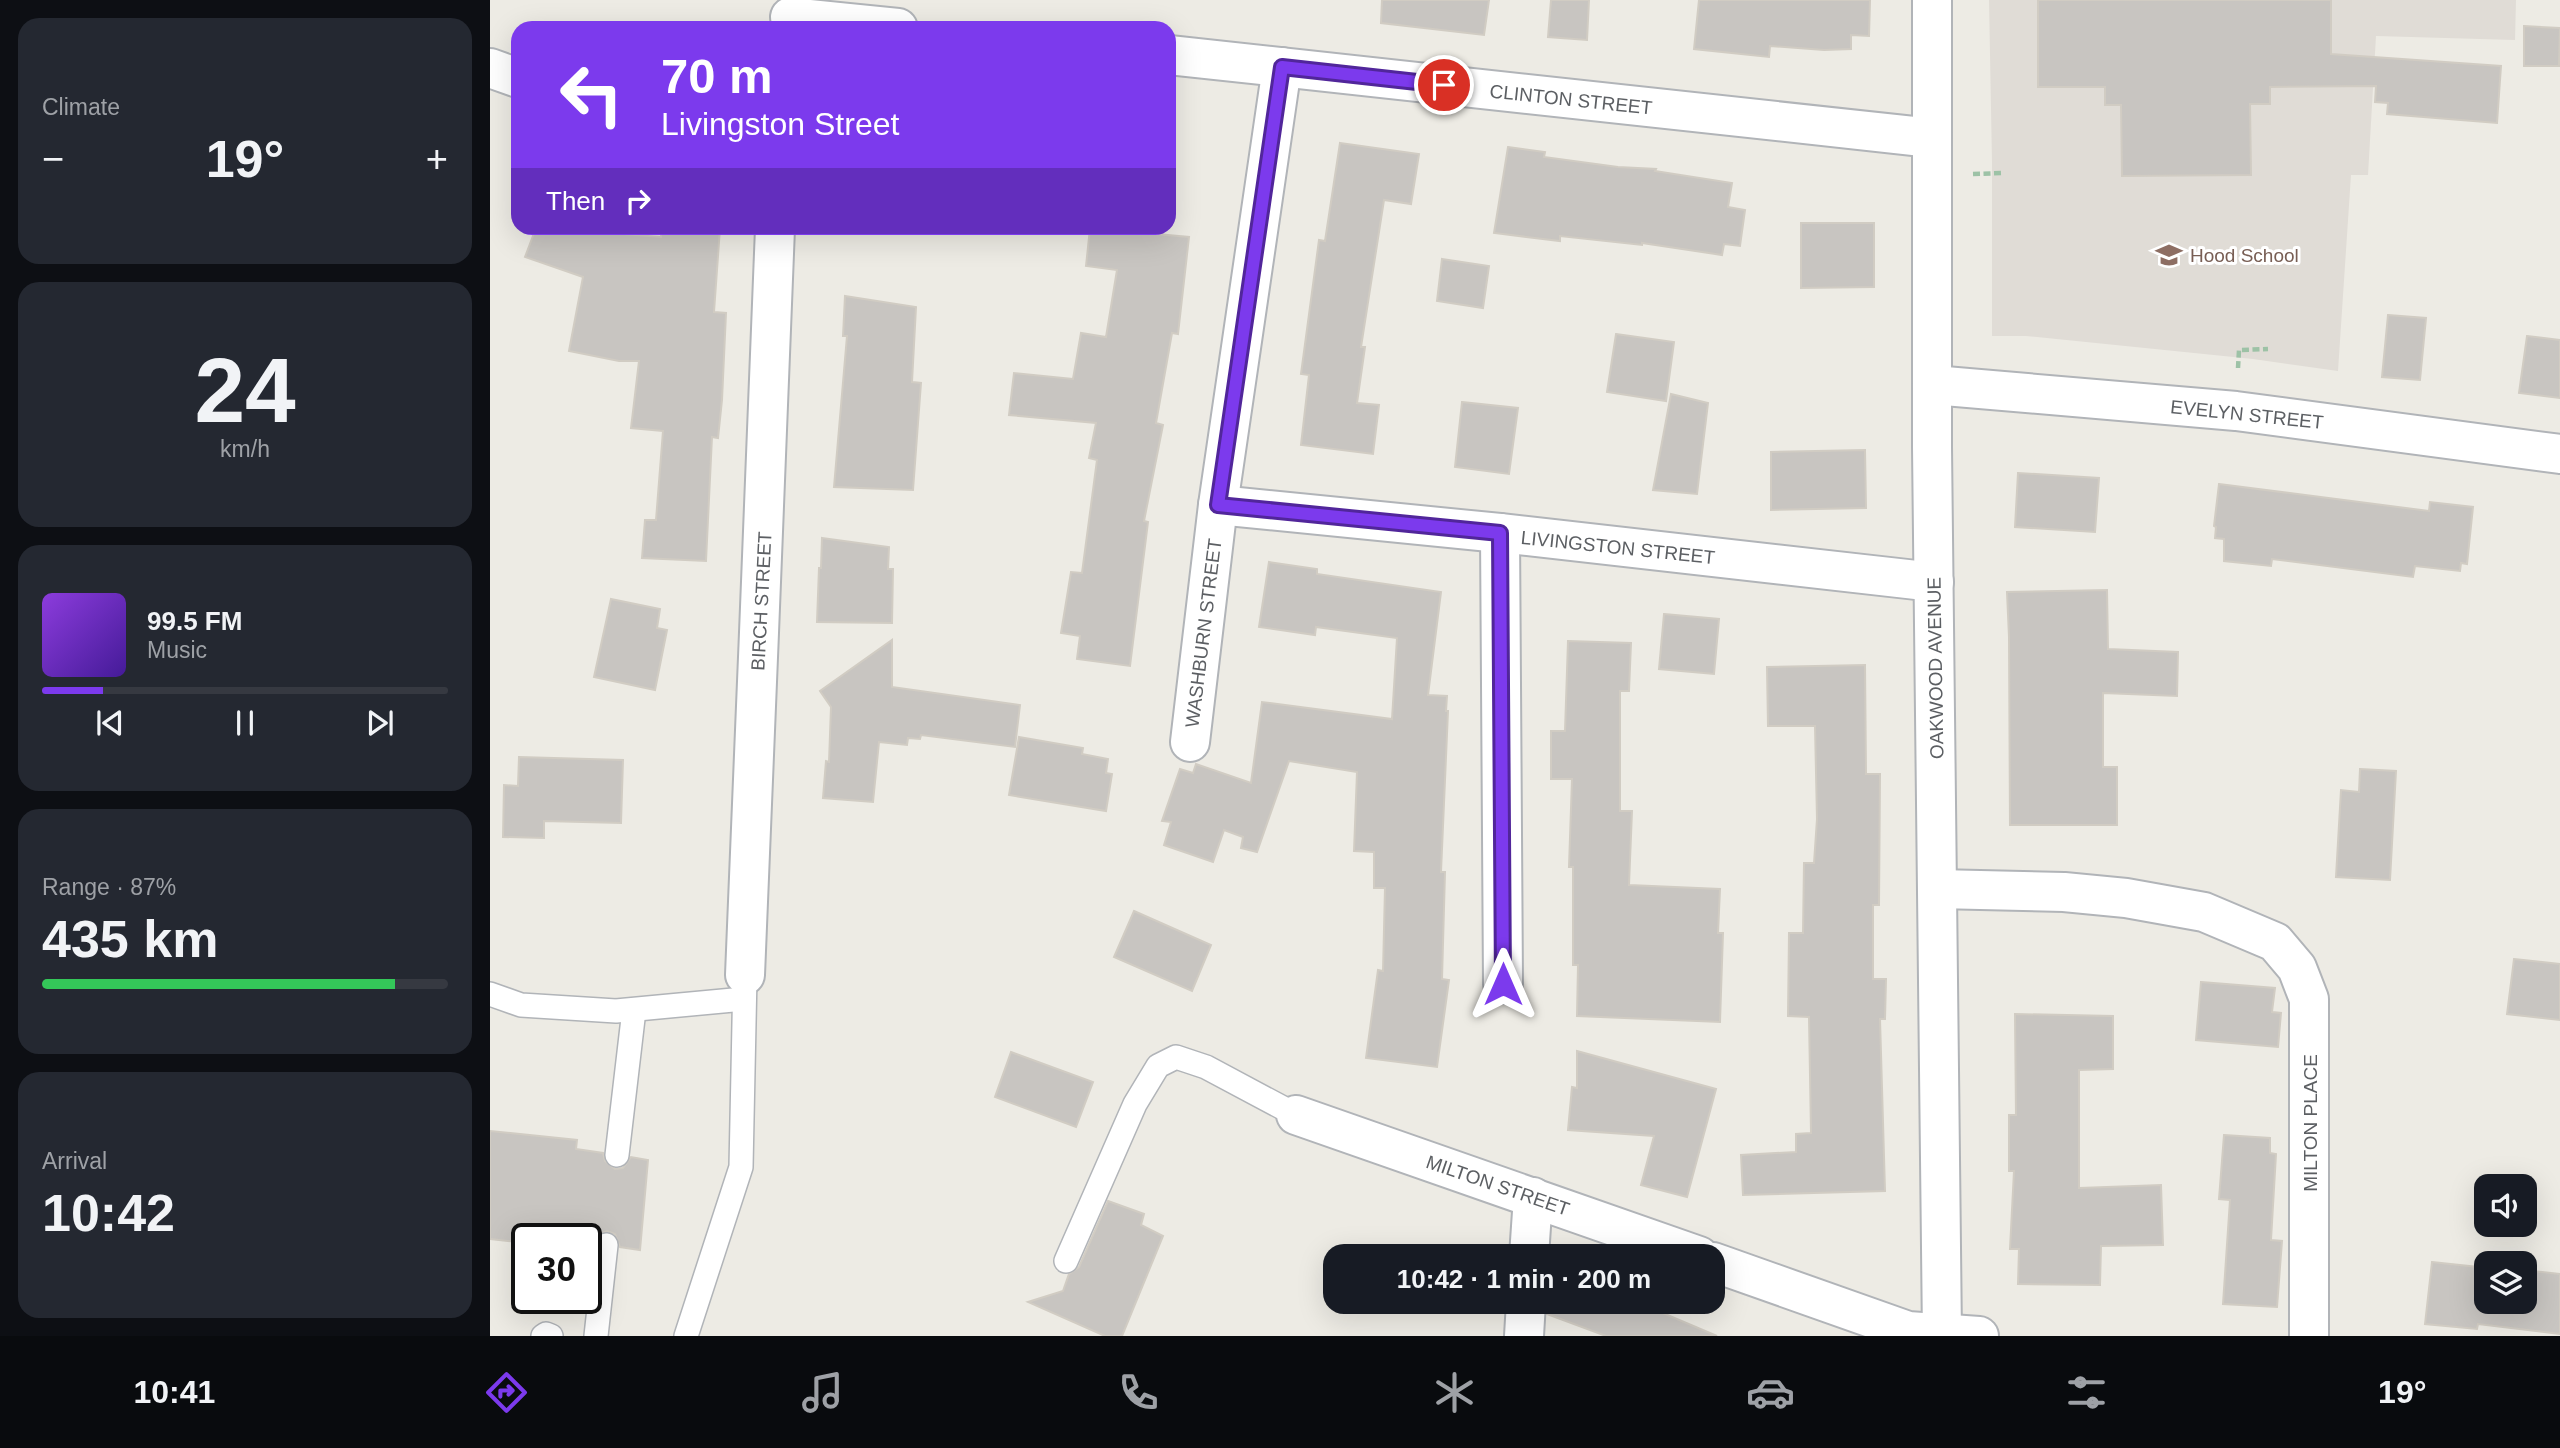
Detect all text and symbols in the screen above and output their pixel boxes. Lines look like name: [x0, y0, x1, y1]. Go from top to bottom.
icon: left: [546, 49, 637, 140]
text: 70 m: [661, 49, 773, 103]
pin: [1414, 55, 1474, 115]
icon: arrive: [1425, 66, 1463, 104]
street label: CLINTON STREET: [1489, 81, 1654, 119]
text: Climate: [42, 94, 120, 120]
text: Livingston Street: [661, 106, 899, 142]
text: 19°: [206, 130, 284, 188]
text: −: [42, 138, 64, 180]
text: +: [426, 138, 448, 180]
icon: right: [619, 182, 657, 220]
text: Then: [546, 186, 605, 216]
school or university icon: Hood School: [2154, 240, 2184, 270]
place label: Hood School: [2190, 245, 2299, 266]
text: 24: [194, 340, 296, 441]
street label: EVELYN STREET: [2169, 396, 2325, 433]
text: km/h: [220, 436, 270, 462]
street label: LIVINGSTON STREET: [1520, 527, 1716, 568]
street label: BIRCH STREET: [747, 531, 776, 671]
street label: WASHBURN STREET: [1181, 537, 1226, 729]
street label: OAKWOOD AVENUE: [1923, 577, 1948, 759]
text: 99.5 FM: [147, 606, 242, 636]
text: Music: [147, 637, 207, 663]
icon: previous: [91, 704, 129, 742]
icon: pause: [226, 704, 264, 742]
icon: next: [361, 704, 399, 742]
text: Range · 87%: [42, 874, 176, 900]
text: 435 km: [42, 910, 218, 968]
position arrow: [1466, 947, 1540, 1021]
street label: MILTON PLACE: [2300, 1054, 2321, 1192]
text: Arrival: [42, 1148, 107, 1174]
street label: MILTON STREET: [1423, 1151, 1573, 1220]
map controls: [2474, 1174, 2537, 1314]
button: sound: [2474, 1174, 2537, 1237]
text: 10:42: [42, 1184, 175, 1242]
speed limit sign: 30: [511, 1223, 602, 1314]
button: layers: [2474, 1251, 2537, 1314]
text: 10:42 · 1 min · 200 m: [1397, 1264, 1651, 1294]
icon: directions: [482, 1368, 531, 1417]
icon: music: [798, 1368, 847, 1417]
icon: phone: [1114, 1368, 1163, 1417]
icon: climate: [1430, 1368, 1479, 1417]
icon: car: [1746, 1368, 1795, 1417]
icon: filters: [2062, 1368, 2111, 1417]
text: 10:41: [133, 1374, 215, 1410]
text: 19°: [2378, 1374, 2427, 1410]

